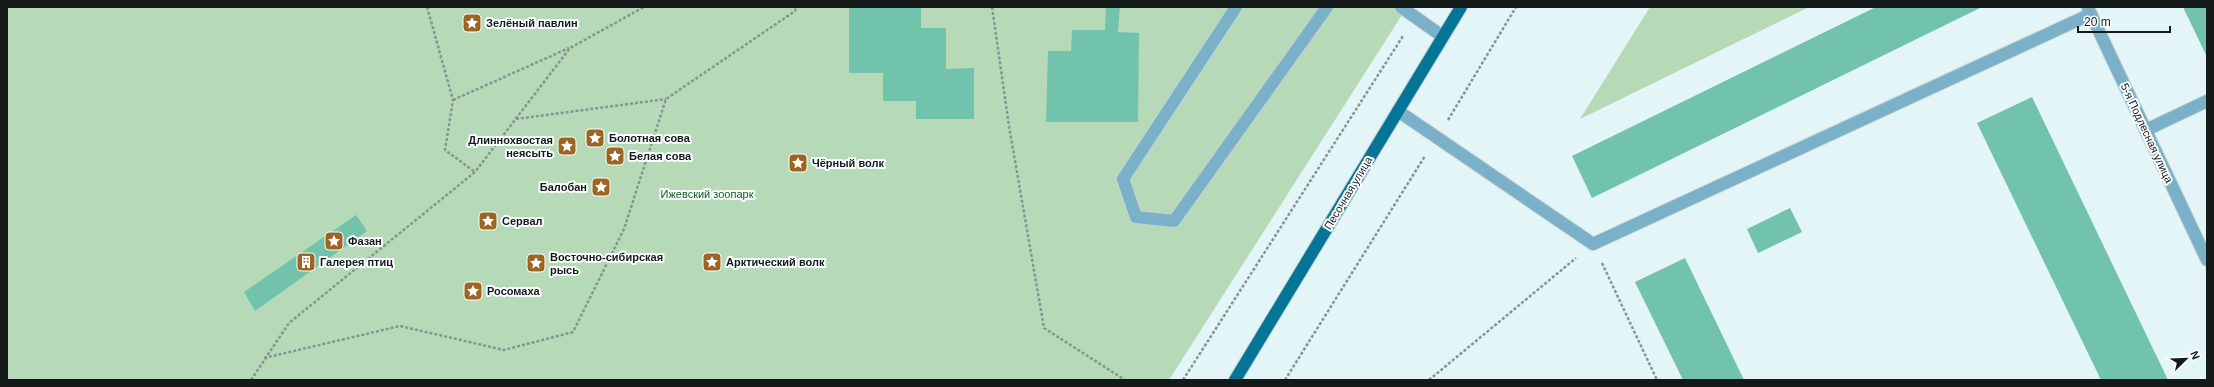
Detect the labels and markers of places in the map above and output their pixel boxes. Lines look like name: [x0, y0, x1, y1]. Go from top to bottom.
place icon: Зелёный павлин: [461, 12, 483, 34]
place label: Зелёный павлин: [486, 17, 578, 29]
place icon: Болотная сова: [584, 127, 606, 149]
place label: Болотная сова: [609, 132, 691, 144]
place label: Длиннохвостая неясыть: [468, 134, 553, 159]
place icon: Длиннохвостая неясыть: [556, 135, 578, 157]
place icon: Белая сова: [604, 145, 626, 167]
place label: Белая сова: [629, 150, 692, 162]
place icon: Чёрный волк: [787, 152, 809, 174]
place label: Чёрный волк: [812, 157, 884, 169]
place icon: Балобан: [590, 176, 612, 198]
place label: Балобан: [540, 181, 587, 193]
place icon: Сервал: [477, 210, 499, 232]
place label: Сервал: [502, 215, 543, 227]
place icon: Фазан: [323, 230, 345, 252]
place label: Фазан: [348, 235, 382, 247]
building icon: Галерея птиц: [295, 251, 317, 273]
place label: Восточно-сибирская рысь: [550, 251, 663, 276]
place icon: Арктический волк: [701, 251, 723, 273]
place icon: Восточно-сибирская рысь: [525, 252, 547, 274]
place label: Галерея птиц: [320, 256, 393, 268]
place label: Арктический волк: [726, 256, 825, 268]
place icon: Росомаха: [462, 280, 484, 302]
place label: Росомаха: [487, 285, 541, 297]

